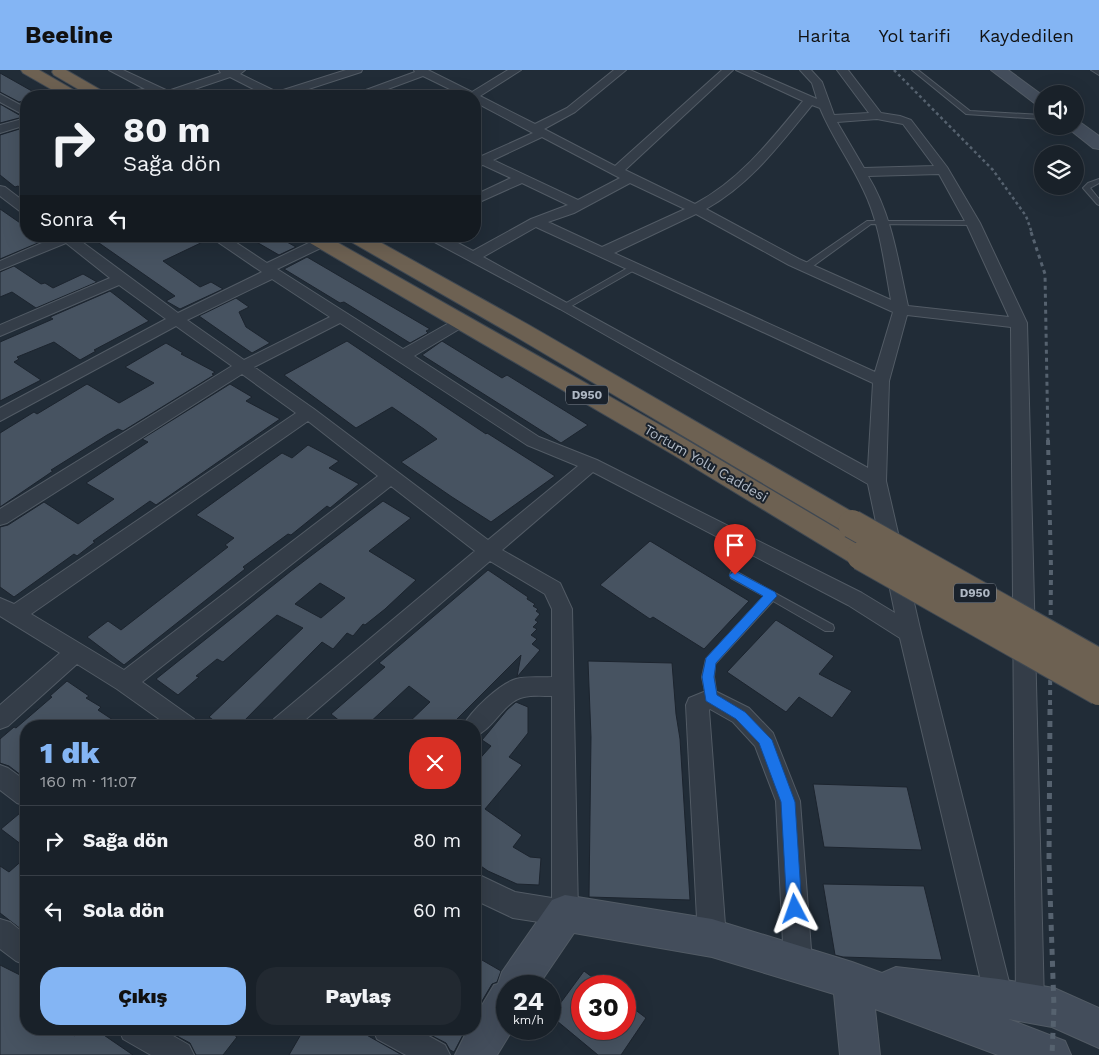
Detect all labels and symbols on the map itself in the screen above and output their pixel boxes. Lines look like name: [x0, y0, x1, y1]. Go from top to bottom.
road number: D950: [566, 386, 608, 404]
street label: Tortum Yolu Caddesi: [641, 421, 771, 505]
pin: [714, 524, 756, 575]
road number: D950: [954, 584, 996, 602]
position arrow: [768, 882, 820, 934]
speed limit sign: 30: [571, 975, 636, 1040]

